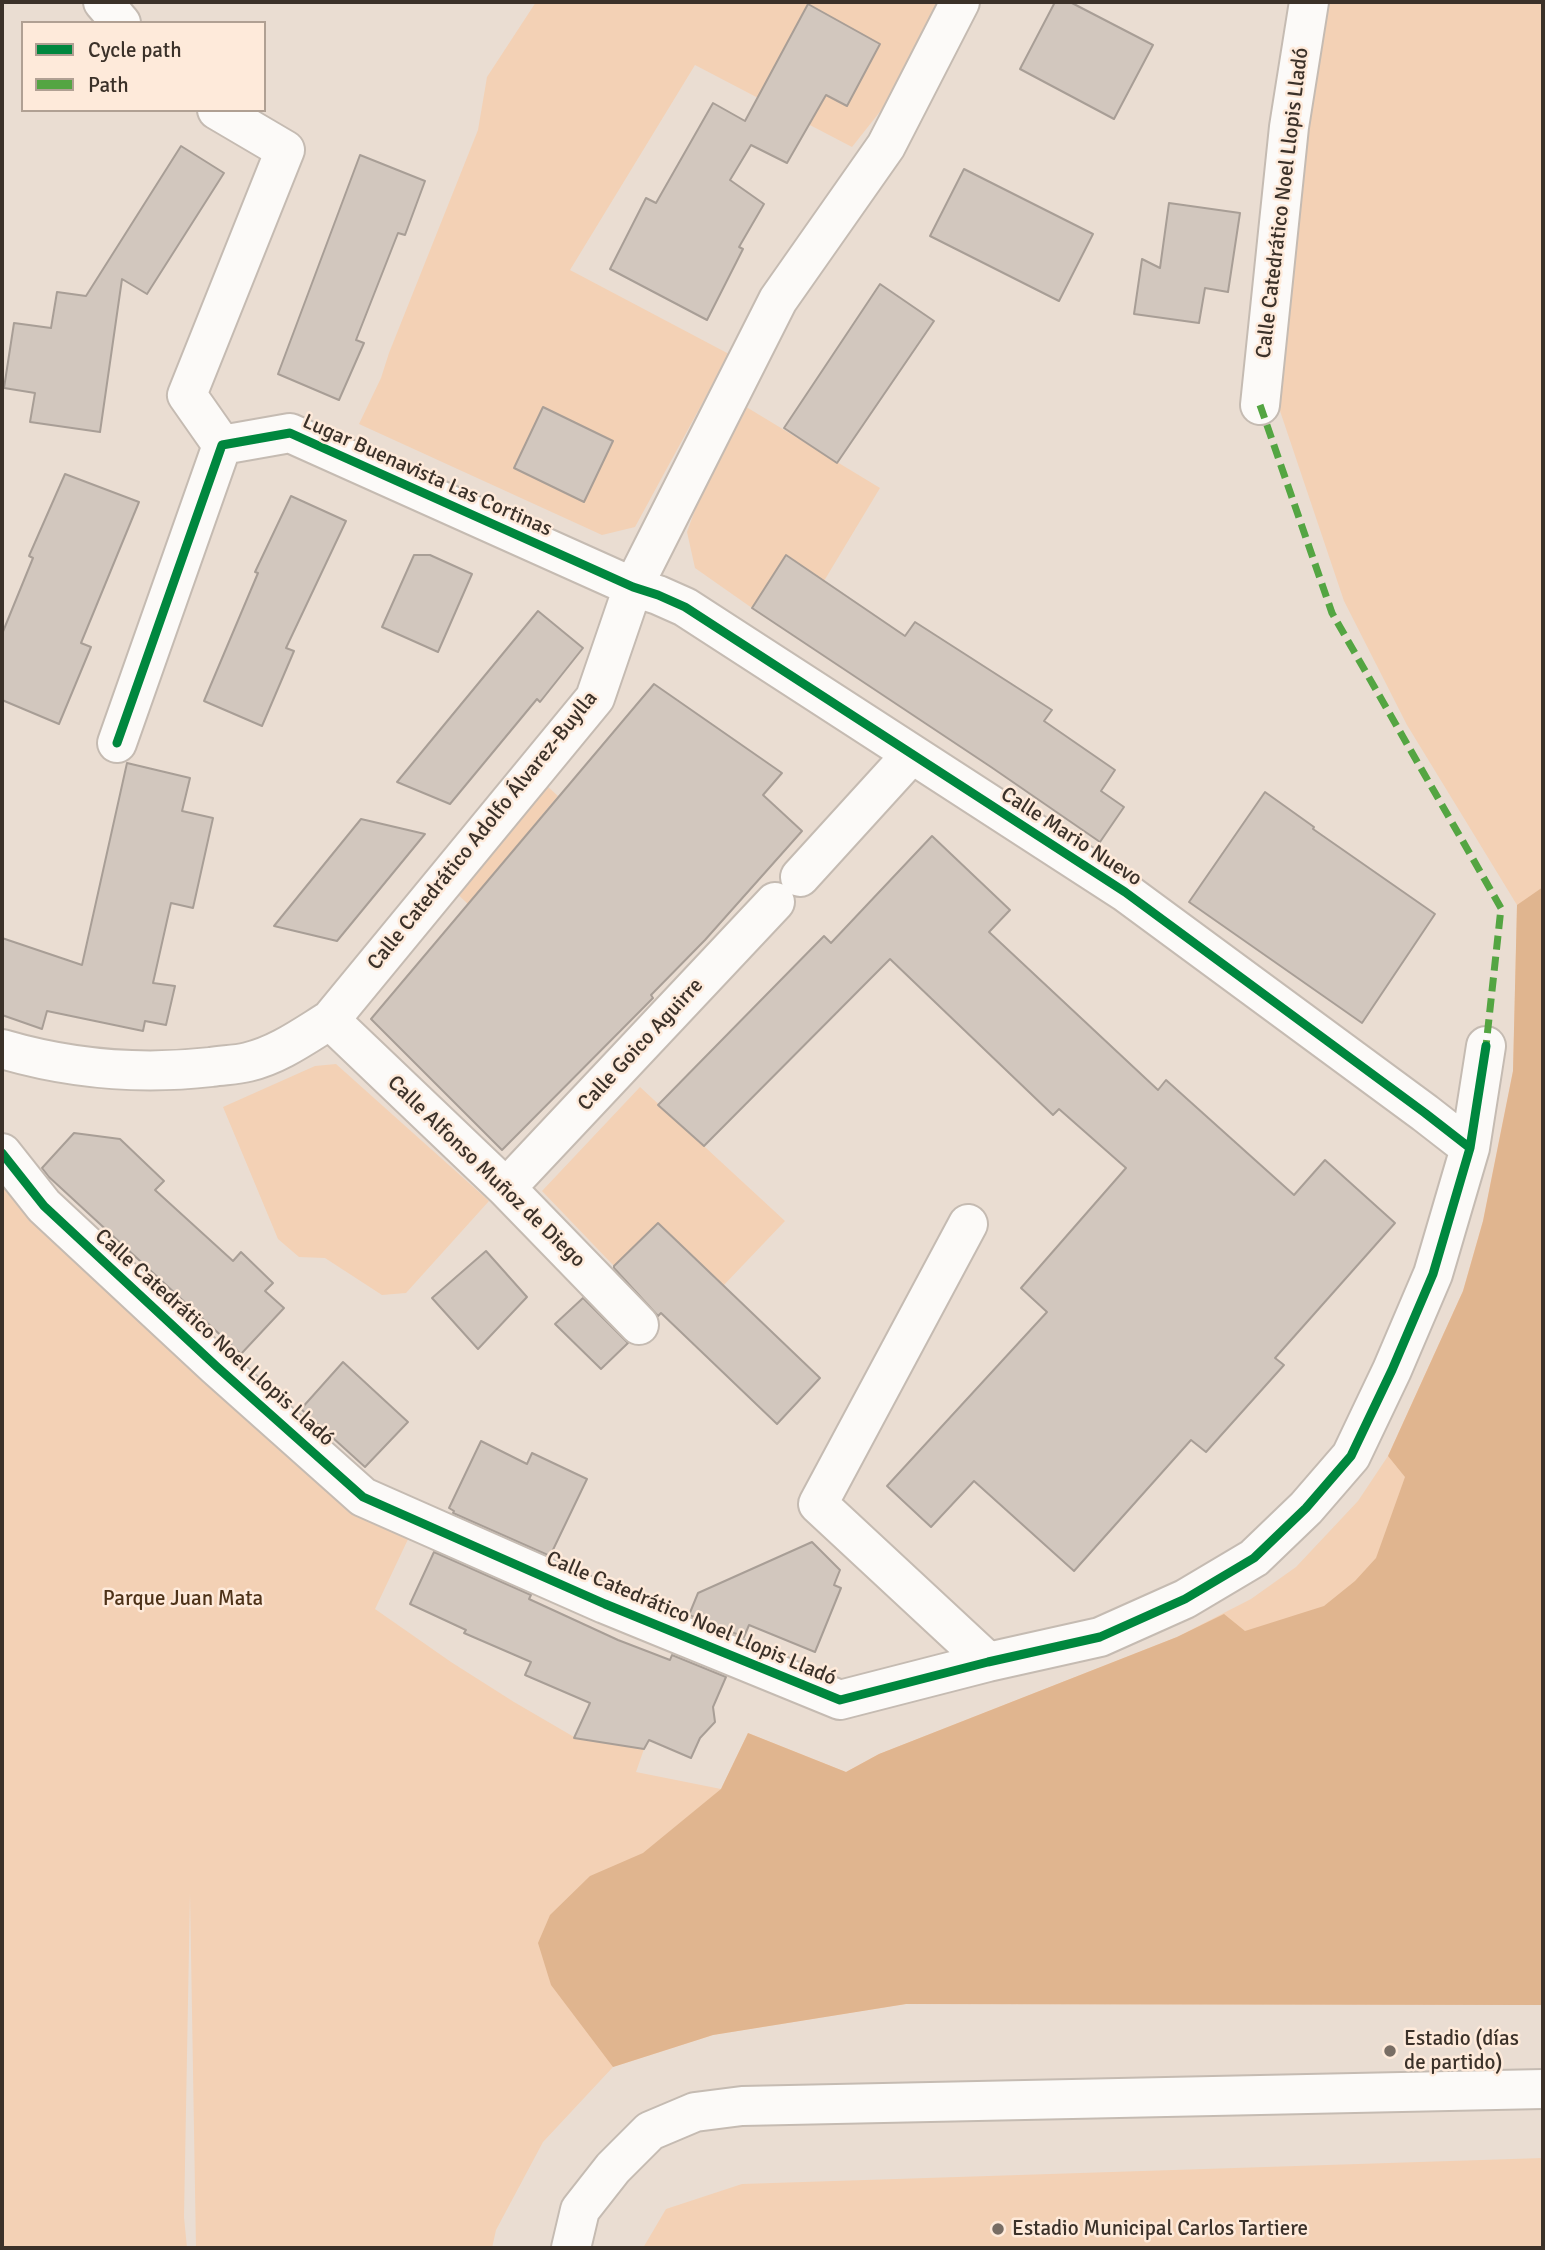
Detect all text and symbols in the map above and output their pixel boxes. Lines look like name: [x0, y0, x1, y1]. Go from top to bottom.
legend: [21, 21, 266, 112]
text: Cycle path: [88, 37, 182, 63]
street label: Calle Catedrático Noel Llopis Lladó: [1251, 46, 1315, 360]
text: Path: [88, 72, 129, 98]
street label: Lugar Buenavista Las Cortinas: [298, 409, 556, 543]
street label: Calle Catedrático Adolfo Álvarez-Buylla: [363, 687, 603, 975]
street label: Calle Mario Nuevo: [996, 782, 1146, 892]
street label: Calle Goico Aguirre: [573, 973, 709, 1117]
street label: Calle Alfonso Muñoz de Diego: [382, 1071, 590, 1273]
street label: Calle Catedrático Noel Llopis Lladó: [89, 1224, 339, 1452]
street label: Calle Catedrático Noel Llopis Lladó: [542, 1546, 840, 1692]
park label: Parque Juan Mata: [103, 1586, 263, 1612]
place label: Estadio (días de partido): [1404, 2026, 1519, 2076]
marker: Estadio (días de partido): [1382, 2043, 1398, 2059]
place label: Estadio Municipal Carlos Tartiere: [1012, 2216, 1308, 2242]
marker: Estadio Municipal Carlos Tartiere: [990, 2221, 1006, 2237]

